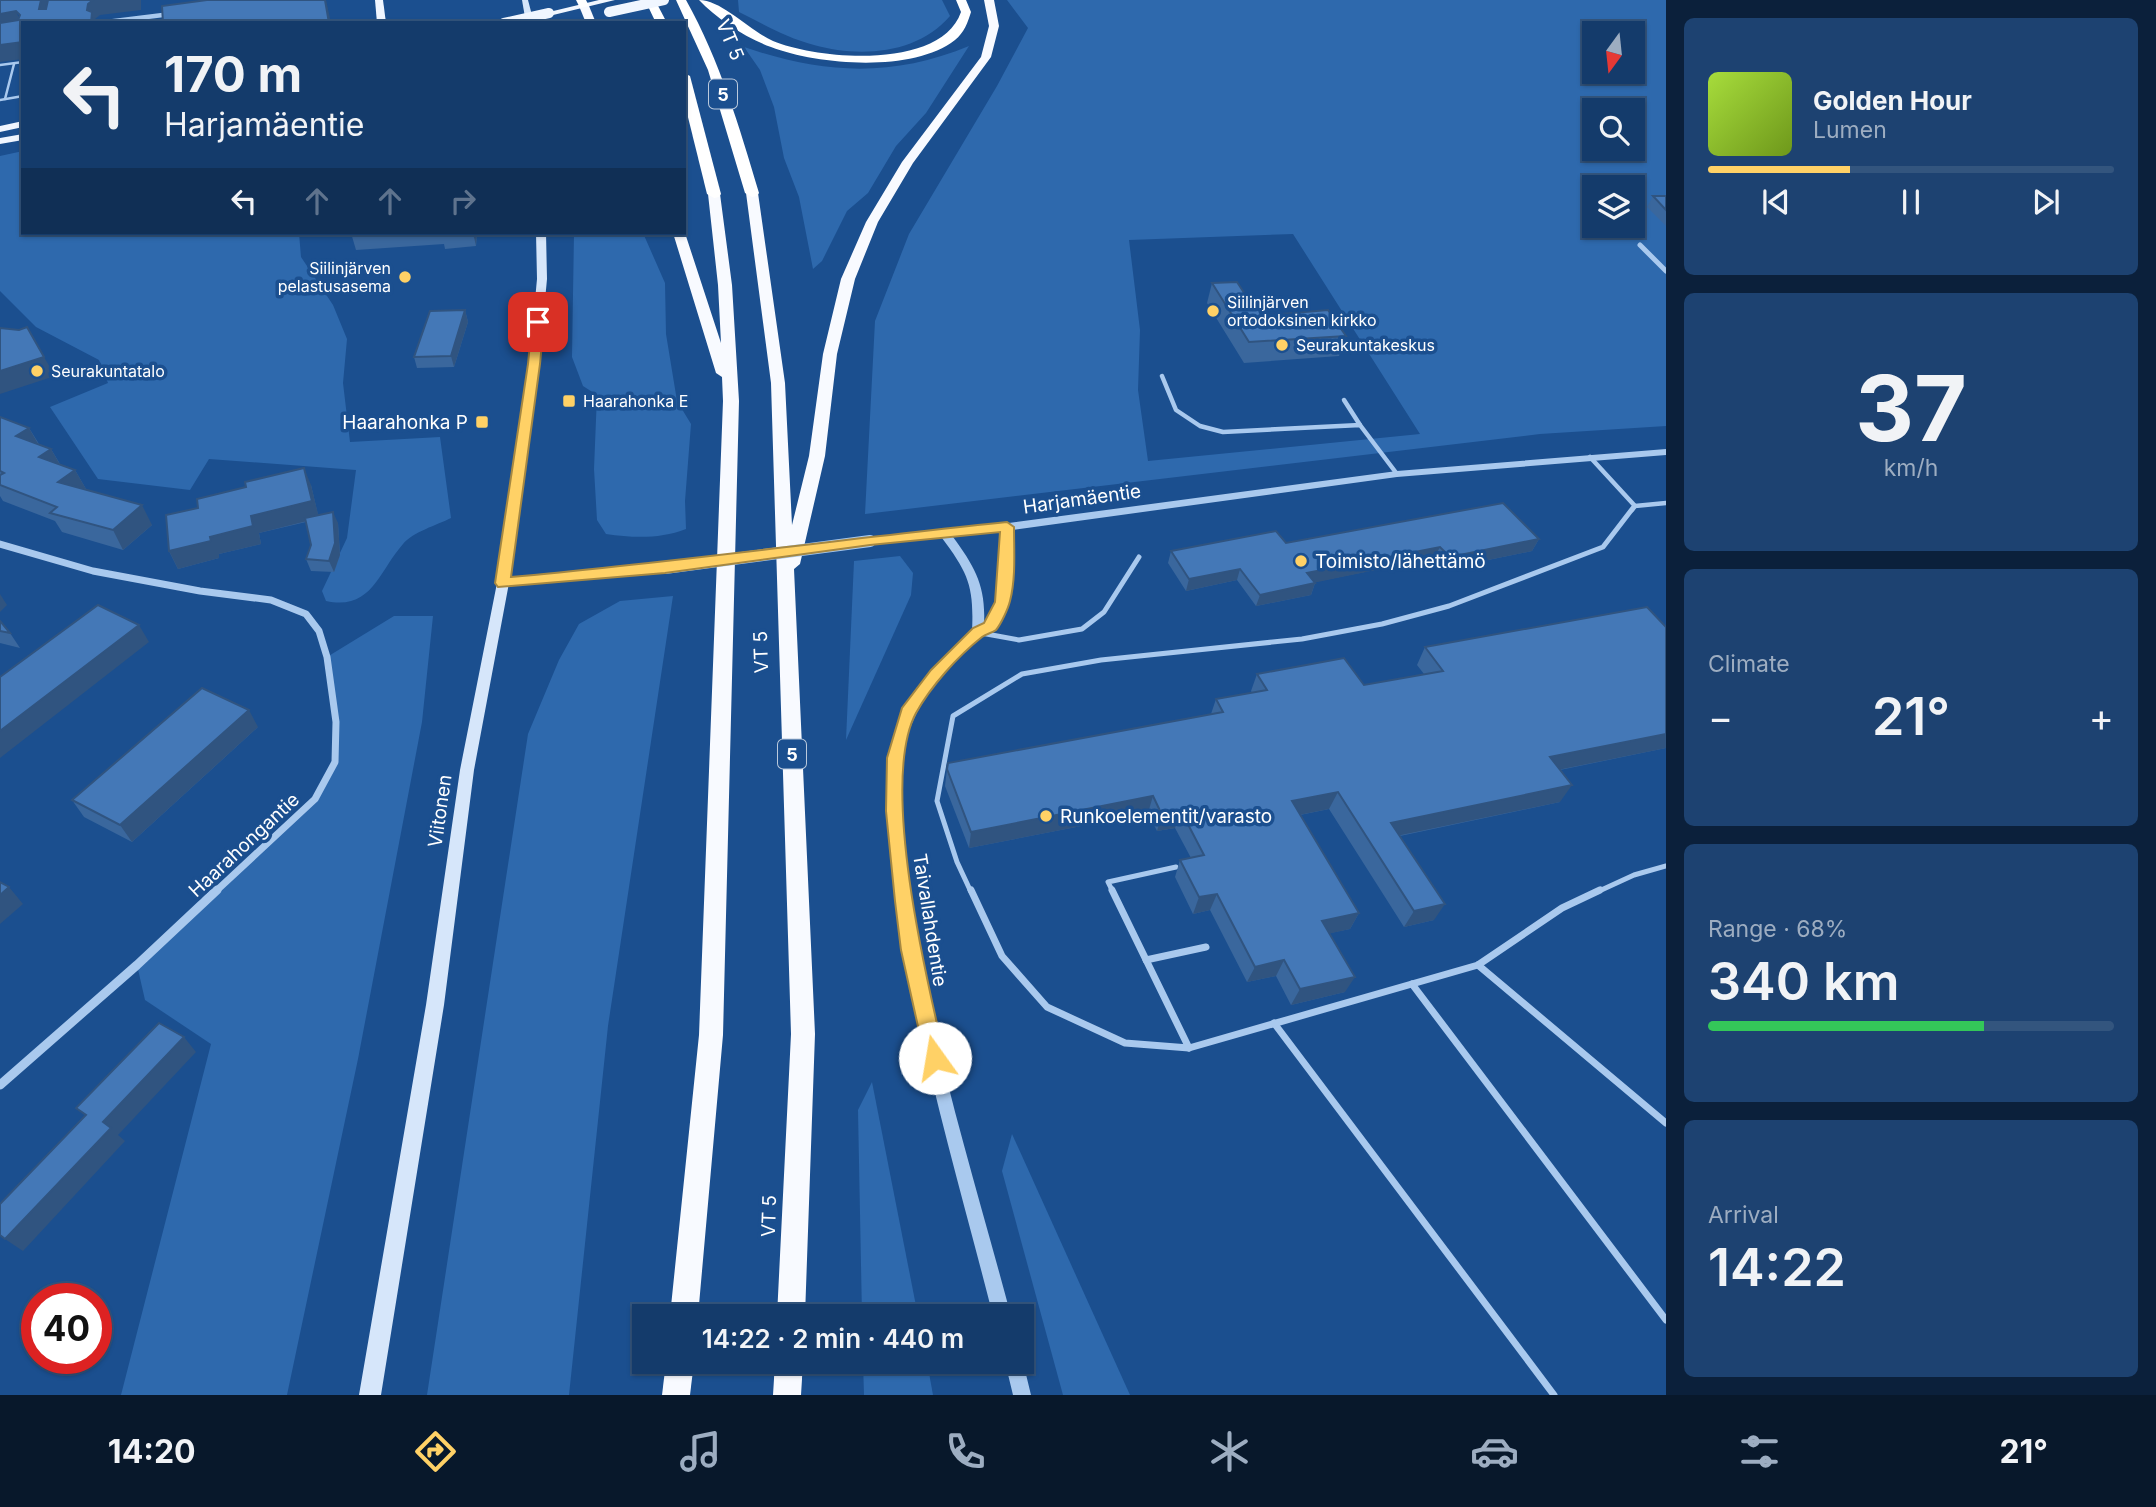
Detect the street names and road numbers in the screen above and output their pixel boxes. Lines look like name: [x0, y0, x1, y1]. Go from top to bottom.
street label: VT 5: [711, 16, 749, 64]
road number: 5: [709, 80, 737, 108]
street label: Harjamäentie: [1021, 479, 1143, 519]
street label: VT 5: [749, 630, 773, 674]
road number: 5: [778, 740, 806, 768]
street label: Viitonen: [424, 773, 456, 849]
street label: Haarahongantie: [184, 788, 304, 902]
street label: Taivallahdentie: [908, 852, 952, 988]
street label: VT 5: [757, 1194, 781, 1238]

